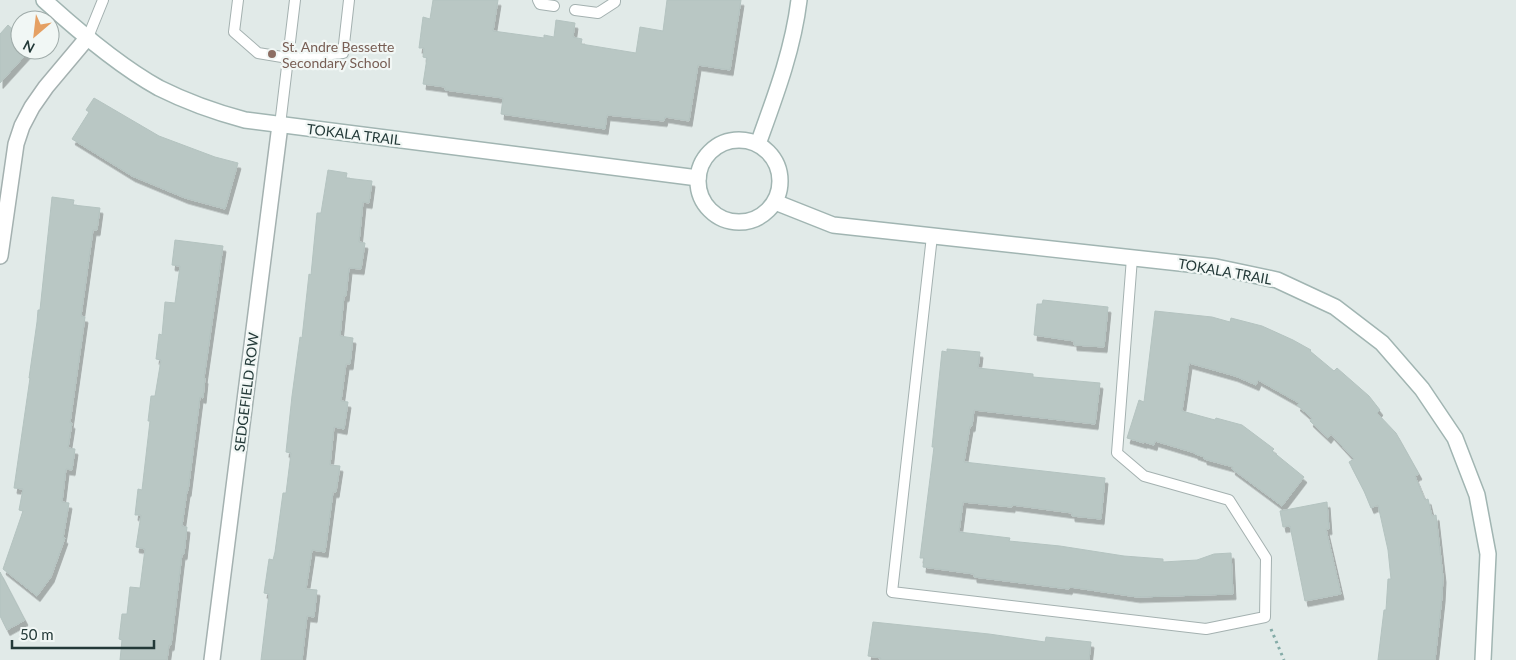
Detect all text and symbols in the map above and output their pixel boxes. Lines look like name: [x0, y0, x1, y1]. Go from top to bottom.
north arrow: [10, 10, 60, 60]
text: N: [20, 37, 37, 57]
place label: St. Andre Bessette Secondary School: [282, 38, 394, 71]
marker: St. Andre Bessette Secondary School: [266, 48, 278, 60]
street label: TOKALA TRAIL: [306, 120, 402, 148]
street label: TOKALA TRAIL: [1177, 254, 1273, 288]
street label: SEDGEFIELD ROW: [230, 331, 262, 453]
scale bar: [12, 618, 155, 650]
text: 50 m: [20, 625, 54, 643]

